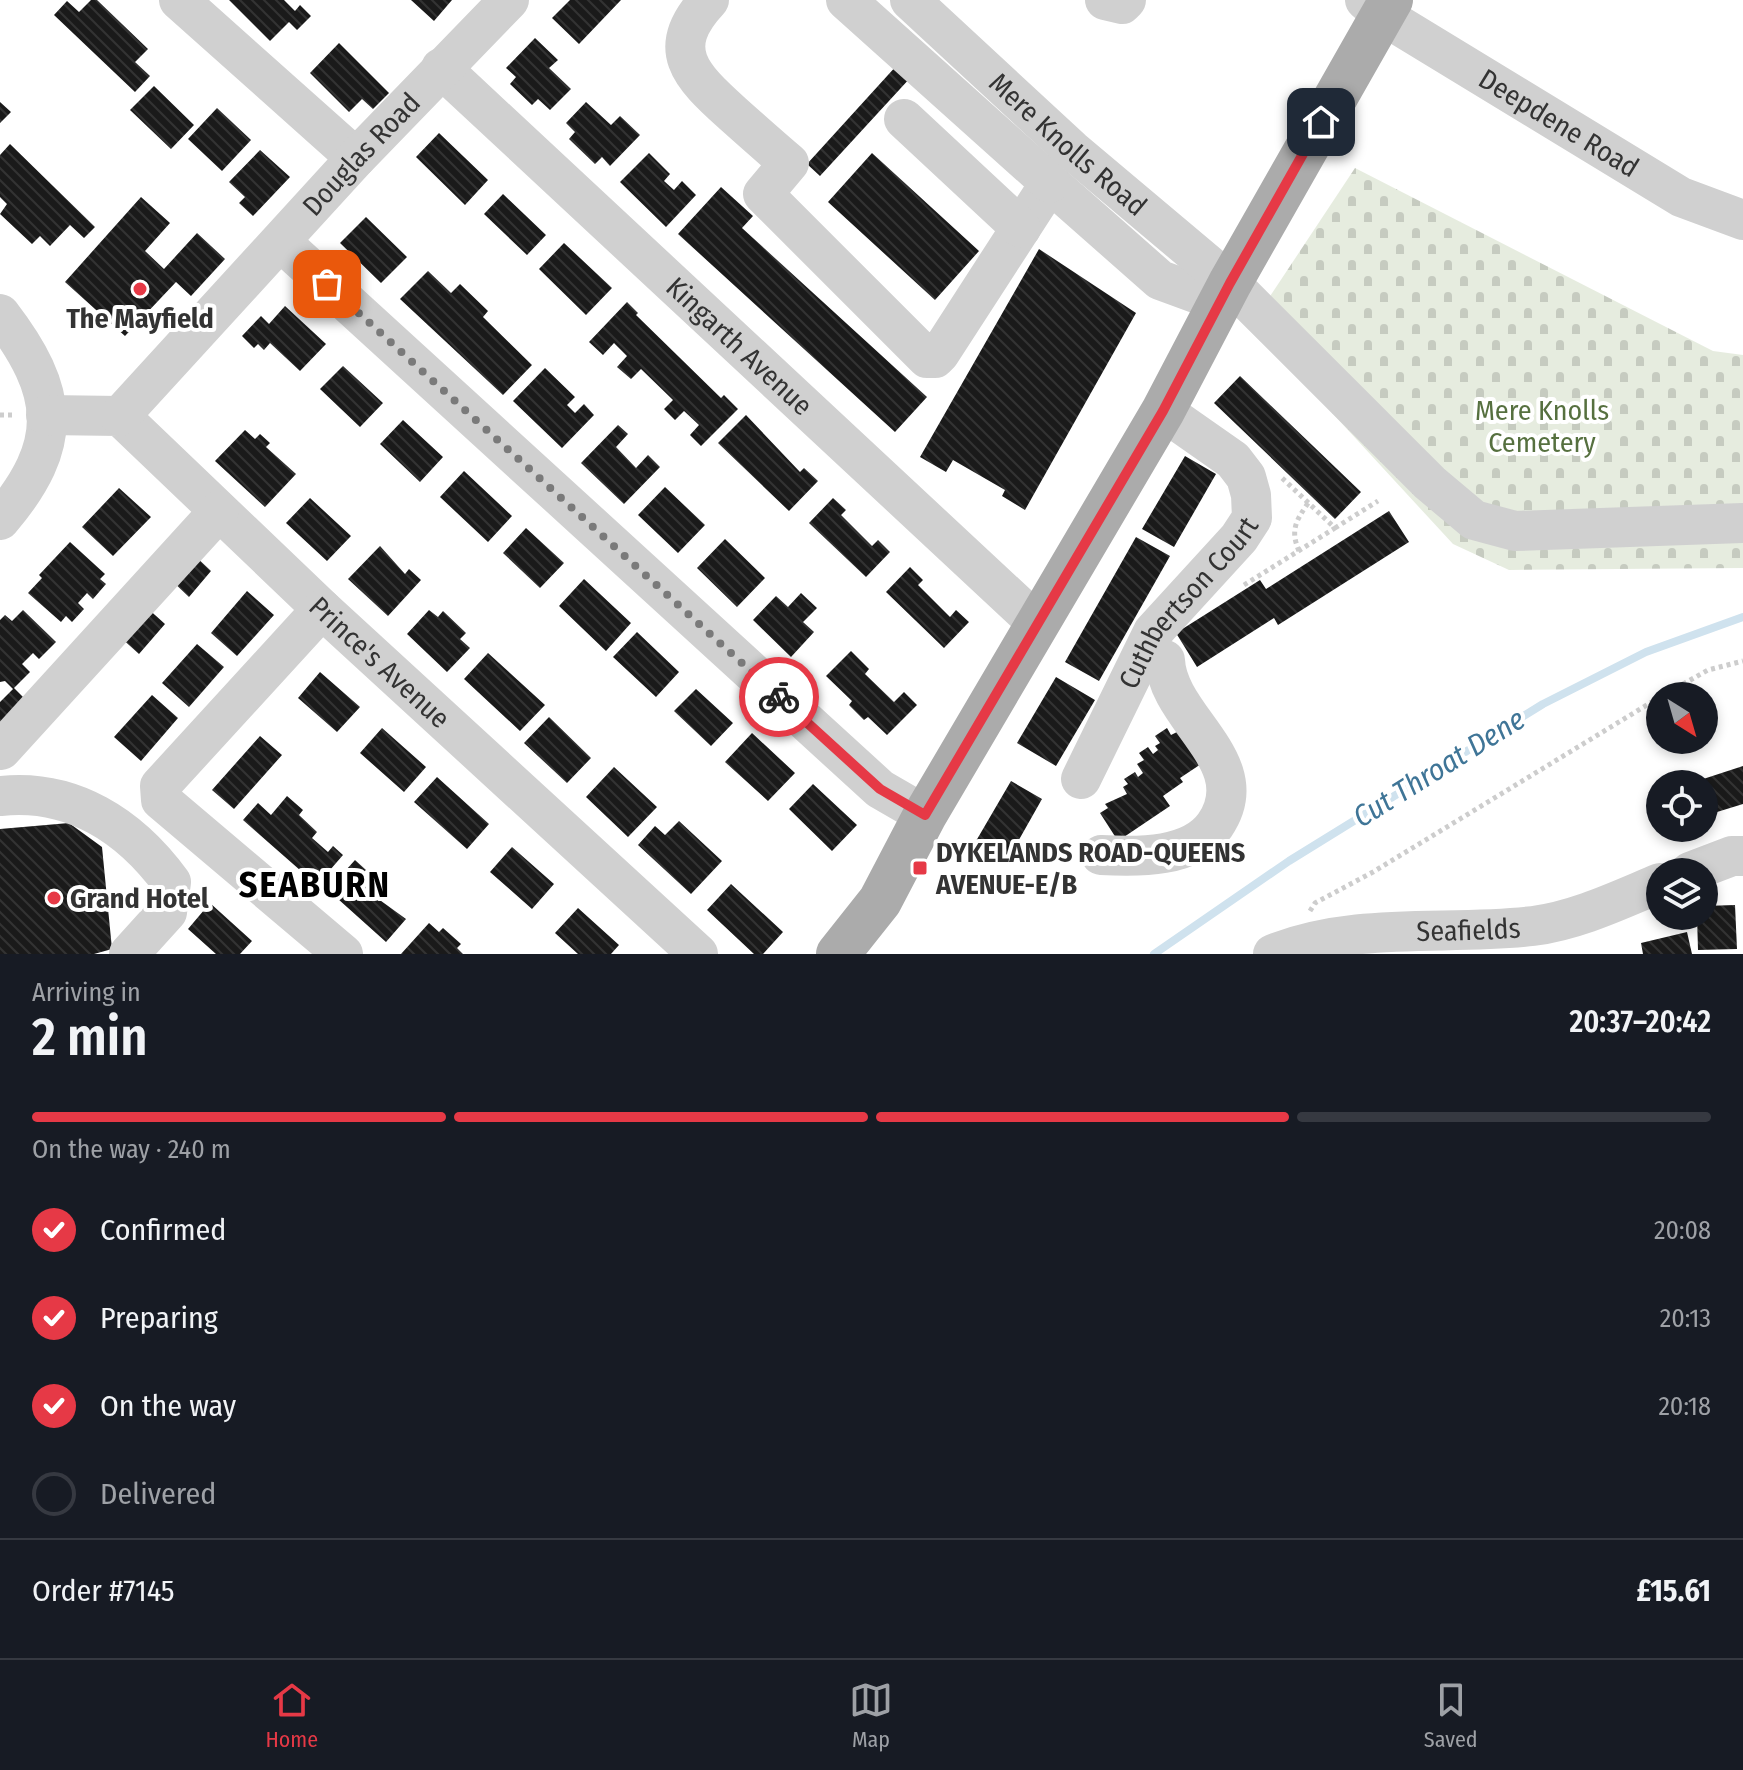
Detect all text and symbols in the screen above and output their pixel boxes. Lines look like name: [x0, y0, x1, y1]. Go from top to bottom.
street label: Deepdene Road: [1473, 62, 1645, 184]
street label: Mere Knolls Road: [982, 66, 1153, 223]
street label: Douglas Road: [296, 86, 427, 222]
pin: [1287, 88, 1355, 156]
icon: home: [1299, 100, 1343, 144]
pin: [293, 250, 361, 318]
icon: bag: [305, 262, 349, 306]
street label: Kingarth Avenue: [659, 270, 819, 422]
marker: The Mayfield: [131, 280, 149, 298]
place label: The Mayfield: [66, 302, 214, 335]
park label: Mere Knolls Cemetery: [1475, 394, 1609, 459]
street label: Cuthbertson Court: [1112, 510, 1266, 694]
street label: Prince's Avenue: [302, 590, 457, 735]
courier: [739, 657, 819, 737]
icon: bike: [757, 675, 801, 719]
north arrow: [1646, 682, 1718, 754]
map controls: [1646, 682, 1718, 930]
water label: Cut Throat Dene: [1347, 701, 1531, 835]
button: locate: [1646, 770, 1718, 842]
place label: DYKELANDS ROAD-QUEENS AVENUE-E/B: [935, 836, 1245, 901]
button: layers: [1646, 858, 1718, 930]
marker: DYKELANDS ROAD-QUEENS AVENUE-E/B: [911, 859, 929, 877]
district label: SEABURN: [239, 863, 391, 907]
place label: Grand Hotel: [70, 882, 209, 915]
marker: Grand Hotel: [45, 889, 63, 907]
street label: Seafields: [1416, 911, 1522, 948]
text: Arriving in: [32, 977, 141, 1008]
text: 20:37–20:42: [1569, 1004, 1711, 1040]
text: 2 min: [32, 1006, 148, 1069]
text: On the way · 240 m: [32, 1134, 231, 1165]
icon: check: [32, 1208, 76, 1252]
text: Confirmed: [100, 1212, 226, 1248]
text: 20:08: [1654, 1215, 1711, 1246]
icon: check: [32, 1296, 76, 1340]
text: Preparing: [100, 1300, 218, 1336]
text: 20:13: [1660, 1303, 1711, 1334]
icon: check: [32, 1384, 76, 1428]
text: On the way: [100, 1388, 236, 1424]
text: 20:18: [1658, 1391, 1711, 1422]
text: Delivered: [100, 1476, 216, 1512]
text: Order #7145: [32, 1573, 175, 1609]
text: £15.61: [1636, 1573, 1711, 1609]
tab: Home: [265, 1678, 318, 1753]
tab: Map: [849, 1678, 893, 1753]
tab: Saved: [1424, 1678, 1478, 1753]

